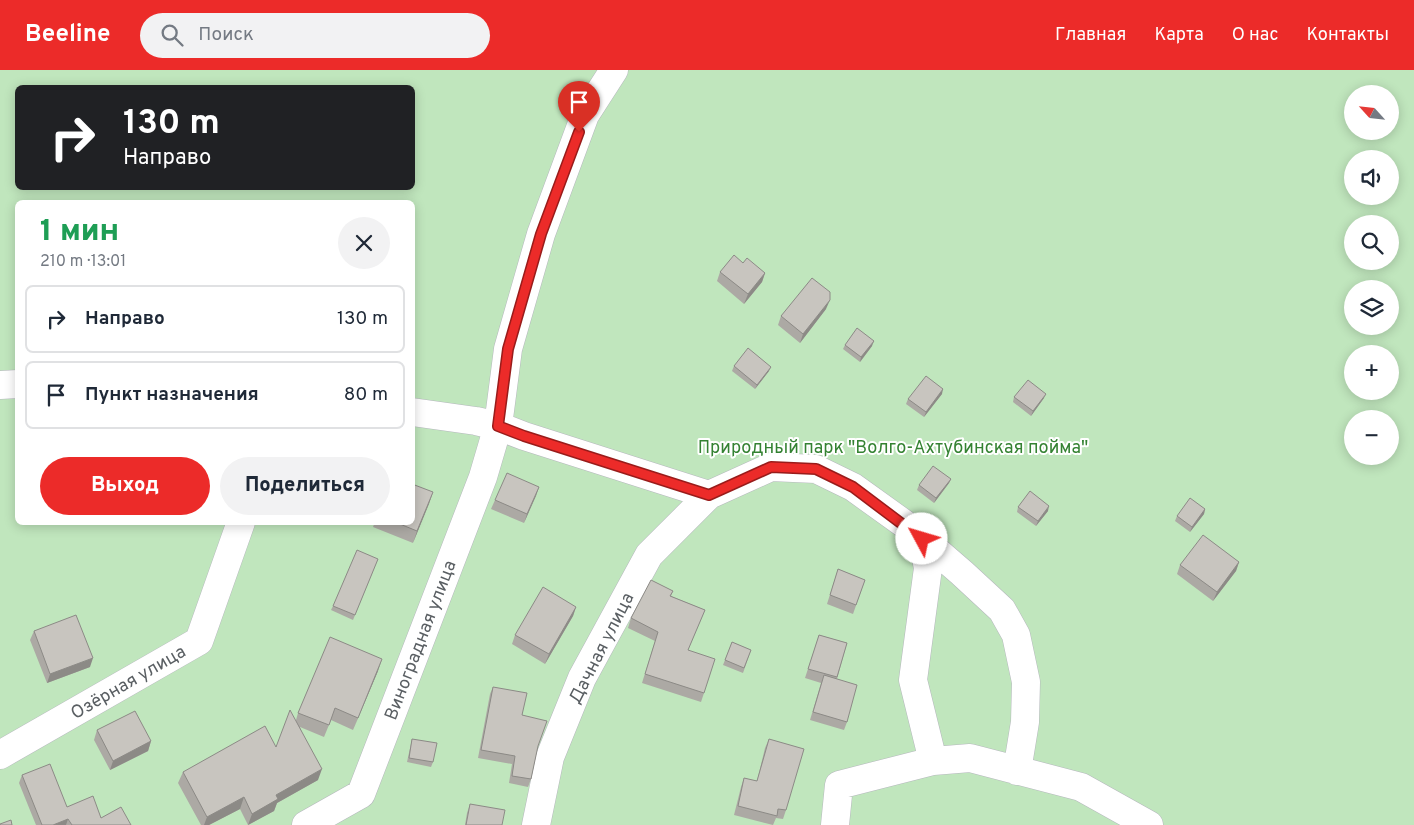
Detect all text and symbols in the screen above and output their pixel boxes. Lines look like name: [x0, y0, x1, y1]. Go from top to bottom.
search box: [140, 13, 490, 58]
text: Beeline: [25, 20, 110, 50]
icon: search: [158, 21, 186, 49]
text: Поиск: [198, 23, 254, 47]
text: Главная: [1055, 24, 1126, 47]
text: Карта: [1154, 24, 1204, 47]
text: О нас: [1232, 24, 1278, 47]
text: Контакты: [1306, 24, 1389, 47]
pin: [558, 81, 600, 132]
north arrow: [1344, 85, 1399, 140]
map controls: [1344, 85, 1399, 465]
icon: arrive: [565, 88, 593, 116]
text: 130 m: [123, 102, 220, 146]
icon: right: [40, 105, 105, 170]
text: Направо: [123, 145, 211, 172]
button: sound: [1344, 150, 1399, 205]
text: 1 мин: [40, 214, 119, 251]
button: search: [1344, 215, 1399, 270]
button: close: [338, 217, 390, 269]
text: 210 m · 13:01: [40, 252, 126, 272]
button: layers: [1344, 280, 1399, 335]
icon: right: [42, 305, 70, 333]
text: Направо: [85, 307, 165, 331]
text: 130 m: [337, 307, 388, 331]
button: +: [1344, 345, 1399, 400]
icon: arrive: [42, 381, 70, 409]
text: Пункт назначения: [85, 383, 259, 407]
text: 80 m: [344, 383, 388, 407]
button: −: [1344, 410, 1399, 465]
park label: Природный парк "Волго-Ахтубинская пойма": [698, 437, 1088, 460]
button: Выход: [40, 457, 210, 515]
button: Поделиться: [220, 457, 390, 515]
position arrow: [895, 512, 947, 564]
street label: Виноградная улица: [380, 557, 462, 724]
street label: Дачная улица: [564, 589, 640, 708]
street label: Озёрная улица: [67, 641, 190, 726]

